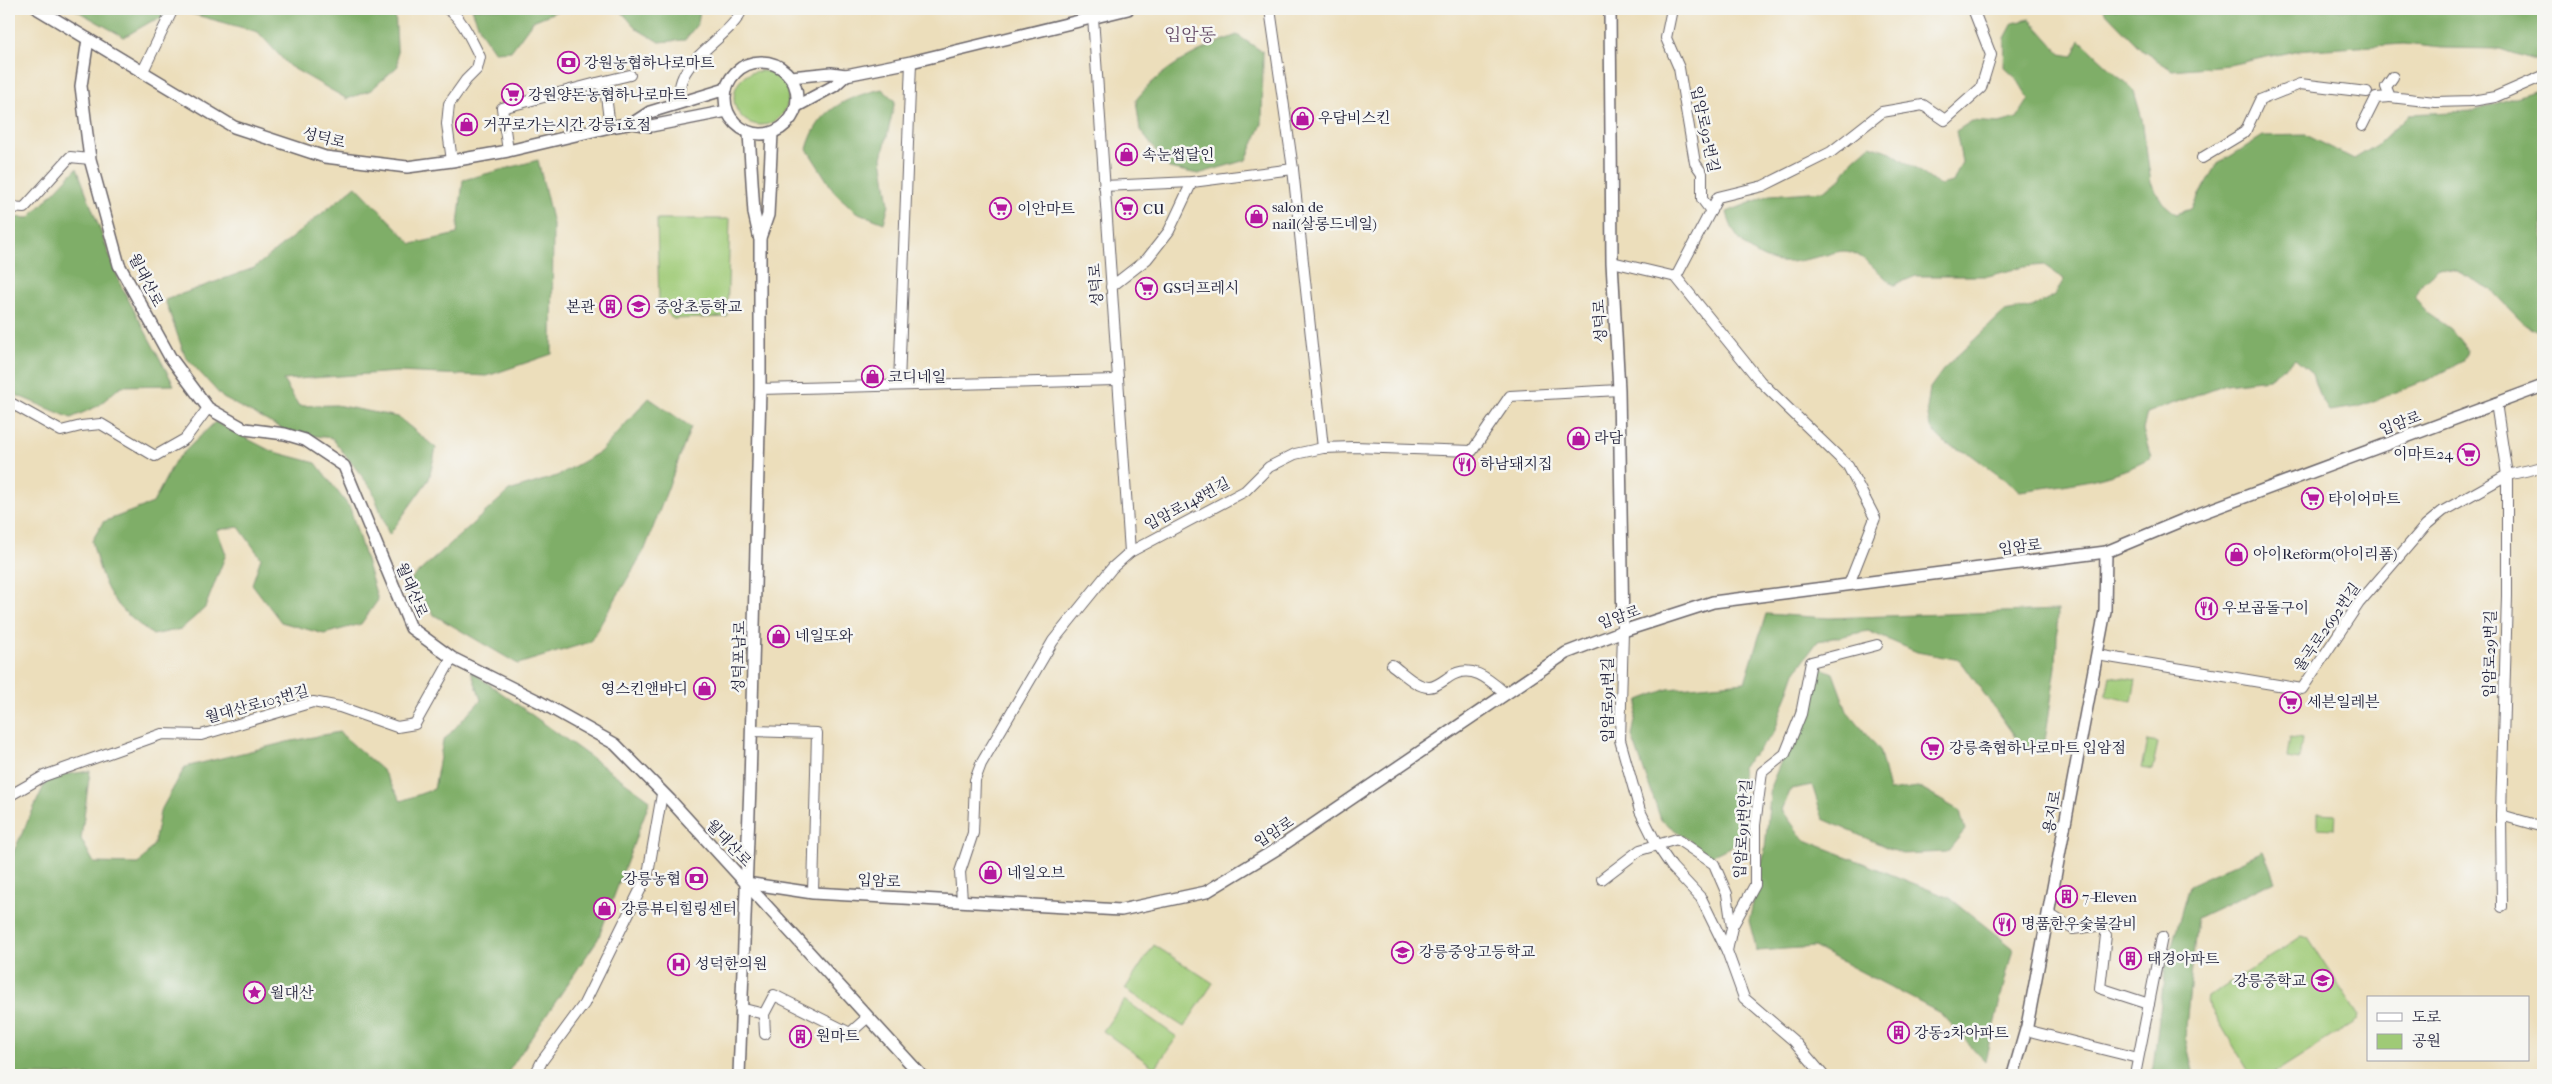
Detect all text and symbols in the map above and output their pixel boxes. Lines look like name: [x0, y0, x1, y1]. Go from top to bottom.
district label: 입암동: [1164, 25, 1216, 46]
bank icon: 강원농협하나로마트: [556, 51, 580, 75]
place label: 강원농협하나로마트: [584, 54, 715, 72]
supermarket icon: 강원양돈농협하나로마트: [500, 83, 524, 107]
street label: 입암로92번길: [1687, 84, 1723, 174]
place label: 강원양돈농협하나로마트: [528, 86, 688, 104]
shop icon: 우담비스킨: [1290, 106, 1314, 130]
place label: 우담비스킨: [1318, 109, 1390, 127]
shop icon: 거꾸로가는시간 강릉1호점: [455, 113, 479, 137]
place label: 거꾸로가는시간 강릉1호점: [483, 116, 651, 134]
street label: 성덕로: [301, 124, 348, 152]
shop icon: 속눈썹달인: [1114, 143, 1138, 167]
place label: 속눈썹달인: [1142, 146, 1214, 164]
supermarket icon: 이안마트: [989, 197, 1013, 221]
supermarket icon: CU: [1115, 197, 1139, 221]
place label: salon de nail(살롱드네일): [1272, 198, 1377, 233]
place label: 이안마트: [1017, 200, 1075, 218]
place label: CU: [1143, 200, 1165, 218]
shop icon: salon de nail(살롱드네일): [1244, 204, 1268, 228]
street label: 월대산로: [125, 250, 167, 310]
street label: 성덕로: [1085, 262, 1106, 307]
supermarket icon: GS더프레시: [1135, 276, 1159, 300]
place label: GS더프레시: [1163, 279, 1239, 297]
building icon: 본관: [599, 295, 623, 319]
school or university icon: 중앙초등학교: [627, 295, 651, 319]
place label: 본관: [566, 298, 596, 316]
place label: 중앙초등학교: [655, 298, 742, 316]
street label: 성덕로: [1590, 298, 1610, 343]
shop icon: 코디네일: [860, 365, 884, 389]
place label: 코디네일: [888, 368, 946, 386]
street label: 입암로: [2376, 407, 2424, 439]
shop icon: 라담: [1566, 426, 1590, 450]
place label: 라담: [1594, 429, 1623, 447]
supermarket icon: 이마트24: [2457, 442, 2481, 466]
place label: 이마트24: [2393, 445, 2454, 463]
restaurant icon: 하남돼지집: [1452, 452, 1476, 476]
place label: 하남돼지집: [1480, 455, 1552, 473]
street label: 입암로148번길: [1141, 474, 1233, 534]
supermarket icon: 타이어마트: [2300, 487, 2324, 511]
place label: 타이어마트: [2328, 490, 2401, 508]
street label: 입암로: [1997, 535, 2043, 559]
shop icon: 아이Reform(아이리폼): [2225, 542, 2249, 566]
place label: 아이Reform(아이리폼): [2253, 545, 2397, 563]
street label: 월대산로: [392, 560, 432, 621]
street label: 율곡로2692번길: [2290, 579, 2364, 675]
restaurant icon: 우보곱돌구이: [2194, 596, 2218, 620]
place label: 우보곱돌구이: [2222, 599, 2309, 617]
street label: 입암로: [1596, 601, 1643, 633]
street label: 입암로29번길: [2480, 610, 2500, 698]
street label: 성덕포남로: [729, 620, 749, 693]
shop icon: 네일또와: [767, 624, 791, 648]
place label: 네일또와: [795, 627, 853, 645]
street label: 입암로91번길: [1599, 657, 1617, 743]
shop icon: 영스킨앤바디: [692, 677, 716, 701]
place label: 영스킨앤바디: [601, 680, 688, 698]
street label: 월대산로103번길: [203, 682, 311, 726]
supermarket icon: 세븐일레븐: [2279, 690, 2303, 714]
place label: 세븐일레븐: [2307, 693, 2380, 711]
supermarket icon: 강릉축협하나로마트 입암점: [1921, 736, 1945, 760]
place label: 강릉축협하나로마트 입암점: [1949, 739, 2126, 757]
street label: 입암로91번안길: [1731, 778, 1755, 880]
street label: 용지로: [2039, 789, 2065, 835]
street label: 입암로: [1251, 812, 1298, 851]
street label: 월대산로: [703, 816, 756, 871]
shop icon: 네일오브: [979, 861, 1003, 885]
place label: 네일오브: [1007, 864, 1065, 882]
bank icon: 강릉농협: [685, 867, 709, 891]
place label: 강릉농협: [623, 870, 681, 888]
street label: 입암로: [857, 871, 902, 891]
building icon: 7-Eleven: [2054, 885, 2078, 909]
place label: 7-Eleven: [2082, 888, 2137, 906]
shop icon: 강릉뷰티힐링센터: [593, 897, 617, 921]
place label: 강릉뷰티힐링센터: [621, 900, 737, 918]
restaurant icon: 명품한우숯불갈비: [1993, 912, 2017, 936]
place label: 명품한우숯불갈비: [2021, 915, 2137, 933]
school or university icon: 강릉중앙고등학교: [1391, 940, 1415, 964]
place label: 강릉중앙고등학교: [1419, 943, 1535, 961]
building icon: 태경아파트: [2119, 947, 2143, 971]
place label: 태경아파트: [2147, 950, 2220, 968]
hospital icon: 성덕한의원: [667, 952, 691, 976]
place label: 성덕한의원: [695, 955, 767, 973]
school or university icon: 강릉중학교: [2310, 969, 2334, 993]
place label: 강릉중학교: [2234, 972, 2307, 990]
place icon: 월대산: [242, 981, 266, 1005]
place label: 월대산: [270, 984, 314, 1002]
legend: [2367, 996, 2530, 1062]
text: 도로: [2412, 1008, 2441, 1026]
building icon: 강동2차아파트: [1886, 1021, 1910, 1045]
building icon: 원마트: [788, 1024, 812, 1048]
place label: 강동2차아파트: [1914, 1024, 2009, 1042]
place label: 원마트: [816, 1027, 860, 1045]
text: 공원: [2412, 1032, 2441, 1050]

